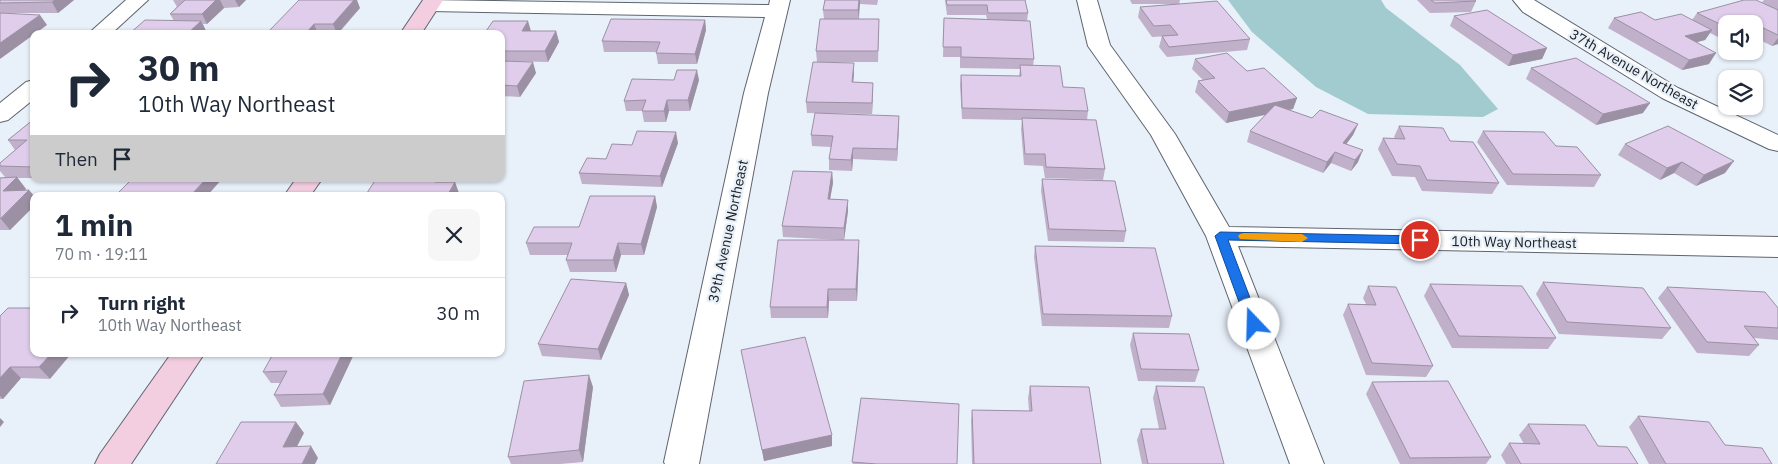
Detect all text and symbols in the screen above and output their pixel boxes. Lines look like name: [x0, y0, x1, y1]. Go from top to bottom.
map controls: [1718, 15, 1763, 115]
button: sound: [1718, 15, 1763, 60]
street label: 37th Avenue Northeast: [1566, 25, 1702, 113]
text: 30 m: [138, 45, 220, 91]
icon: right: [55, 50, 120, 115]
button: layers: [1718, 70, 1763, 115]
text: 10th Way Northeast: [138, 89, 335, 118]
icon: arrive: [108, 145, 136, 173]
text: Then: [55, 147, 98, 171]
street label: 39th Avenue Northeast: [704, 158, 752, 304]
text: 1 min: [55, 205, 133, 244]
button: close: [428, 209, 480, 261]
pin: [1399, 219, 1441, 261]
icon: arrive: [1406, 226, 1434, 254]
street label: 10th Way Northeast: [1451, 232, 1577, 252]
text: 70 m · 19:11: [55, 244, 148, 264]
text: Turn right: [98, 291, 185, 315]
position arrow: [1227, 297, 1279, 349]
icon: right: [55, 299, 83, 327]
text: 30 m: [436, 301, 480, 325]
text: 10th Way Northeast: [98, 315, 242, 335]

